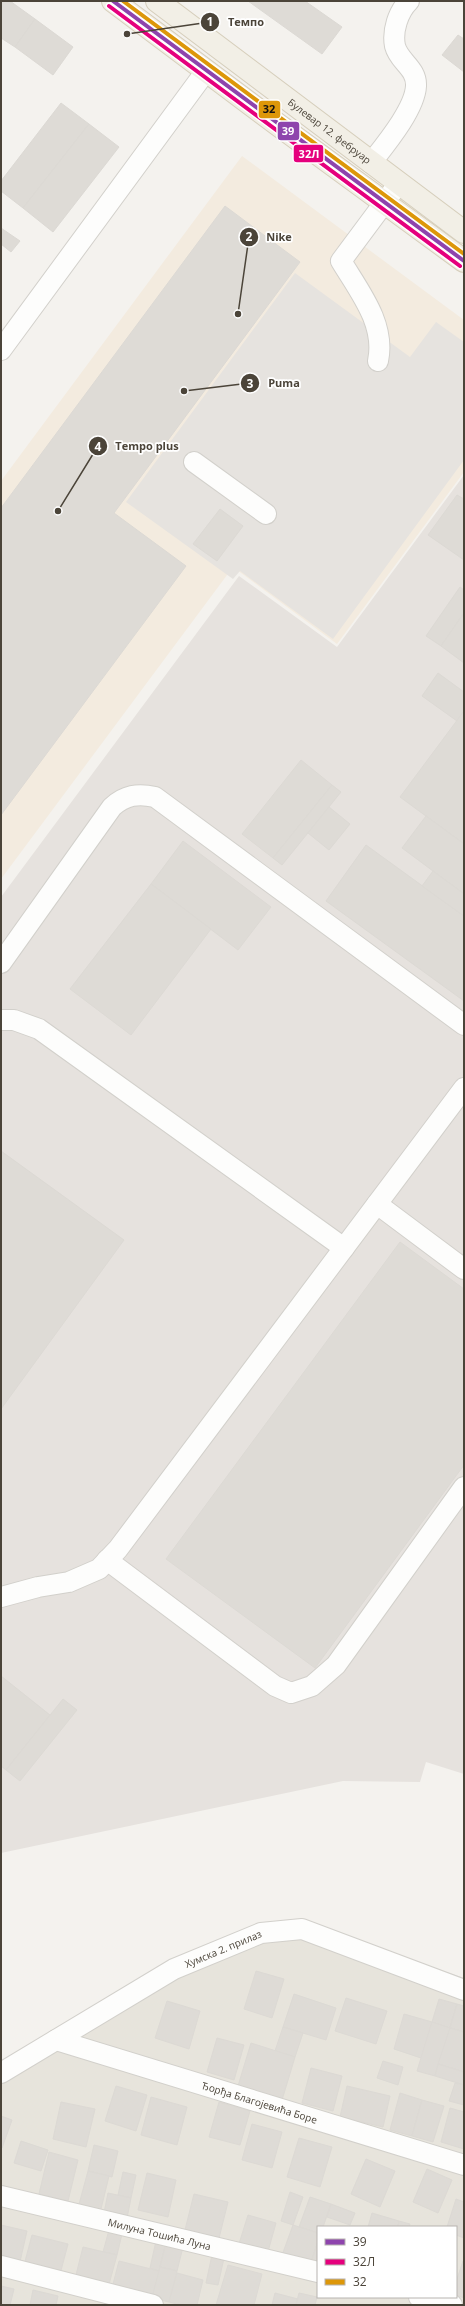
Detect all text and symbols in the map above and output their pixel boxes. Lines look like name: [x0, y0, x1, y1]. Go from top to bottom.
callout: Темпо: [200, 10, 272, 33]
text: 1: [207, 13, 213, 30]
text: Темпо: [228, 14, 264, 29]
street label: Булевар 12. фебруар: [285, 95, 374, 167]
line badge: 32: [258, 100, 281, 119]
text: 32: [263, 101, 275, 116]
line badge: 39: [277, 121, 300, 141]
text: 39: [282, 123, 294, 138]
line badge: 32Л: [293, 144, 324, 163]
text: 32Л: [299, 146, 319, 161]
callout: Nike: [239, 225, 300, 248]
text: 2: [246, 228, 253, 245]
text: Nike: [266, 229, 292, 244]
callout: Puma: [240, 372, 308, 395]
text: 3: [247, 375, 254, 392]
text: Puma: [268, 375, 300, 390]
callout: Tempo plus: [88, 435, 187, 458]
text: 4: [95, 438, 102, 455]
text: Tempo plus: [115, 438, 179, 453]
street label: Хумска 2. прилаз: [183, 1926, 264, 1971]
street label: Ђорђа Благојевића Боре: [200, 2078, 319, 2127]
street label: Милуна Тошића Луна: [107, 2215, 213, 2253]
legend: [317, 2226, 457, 2298]
text: 39: [353, 2233, 367, 2250]
text: 32Л: [353, 2253, 375, 2270]
text: 32: [353, 2273, 367, 2290]

